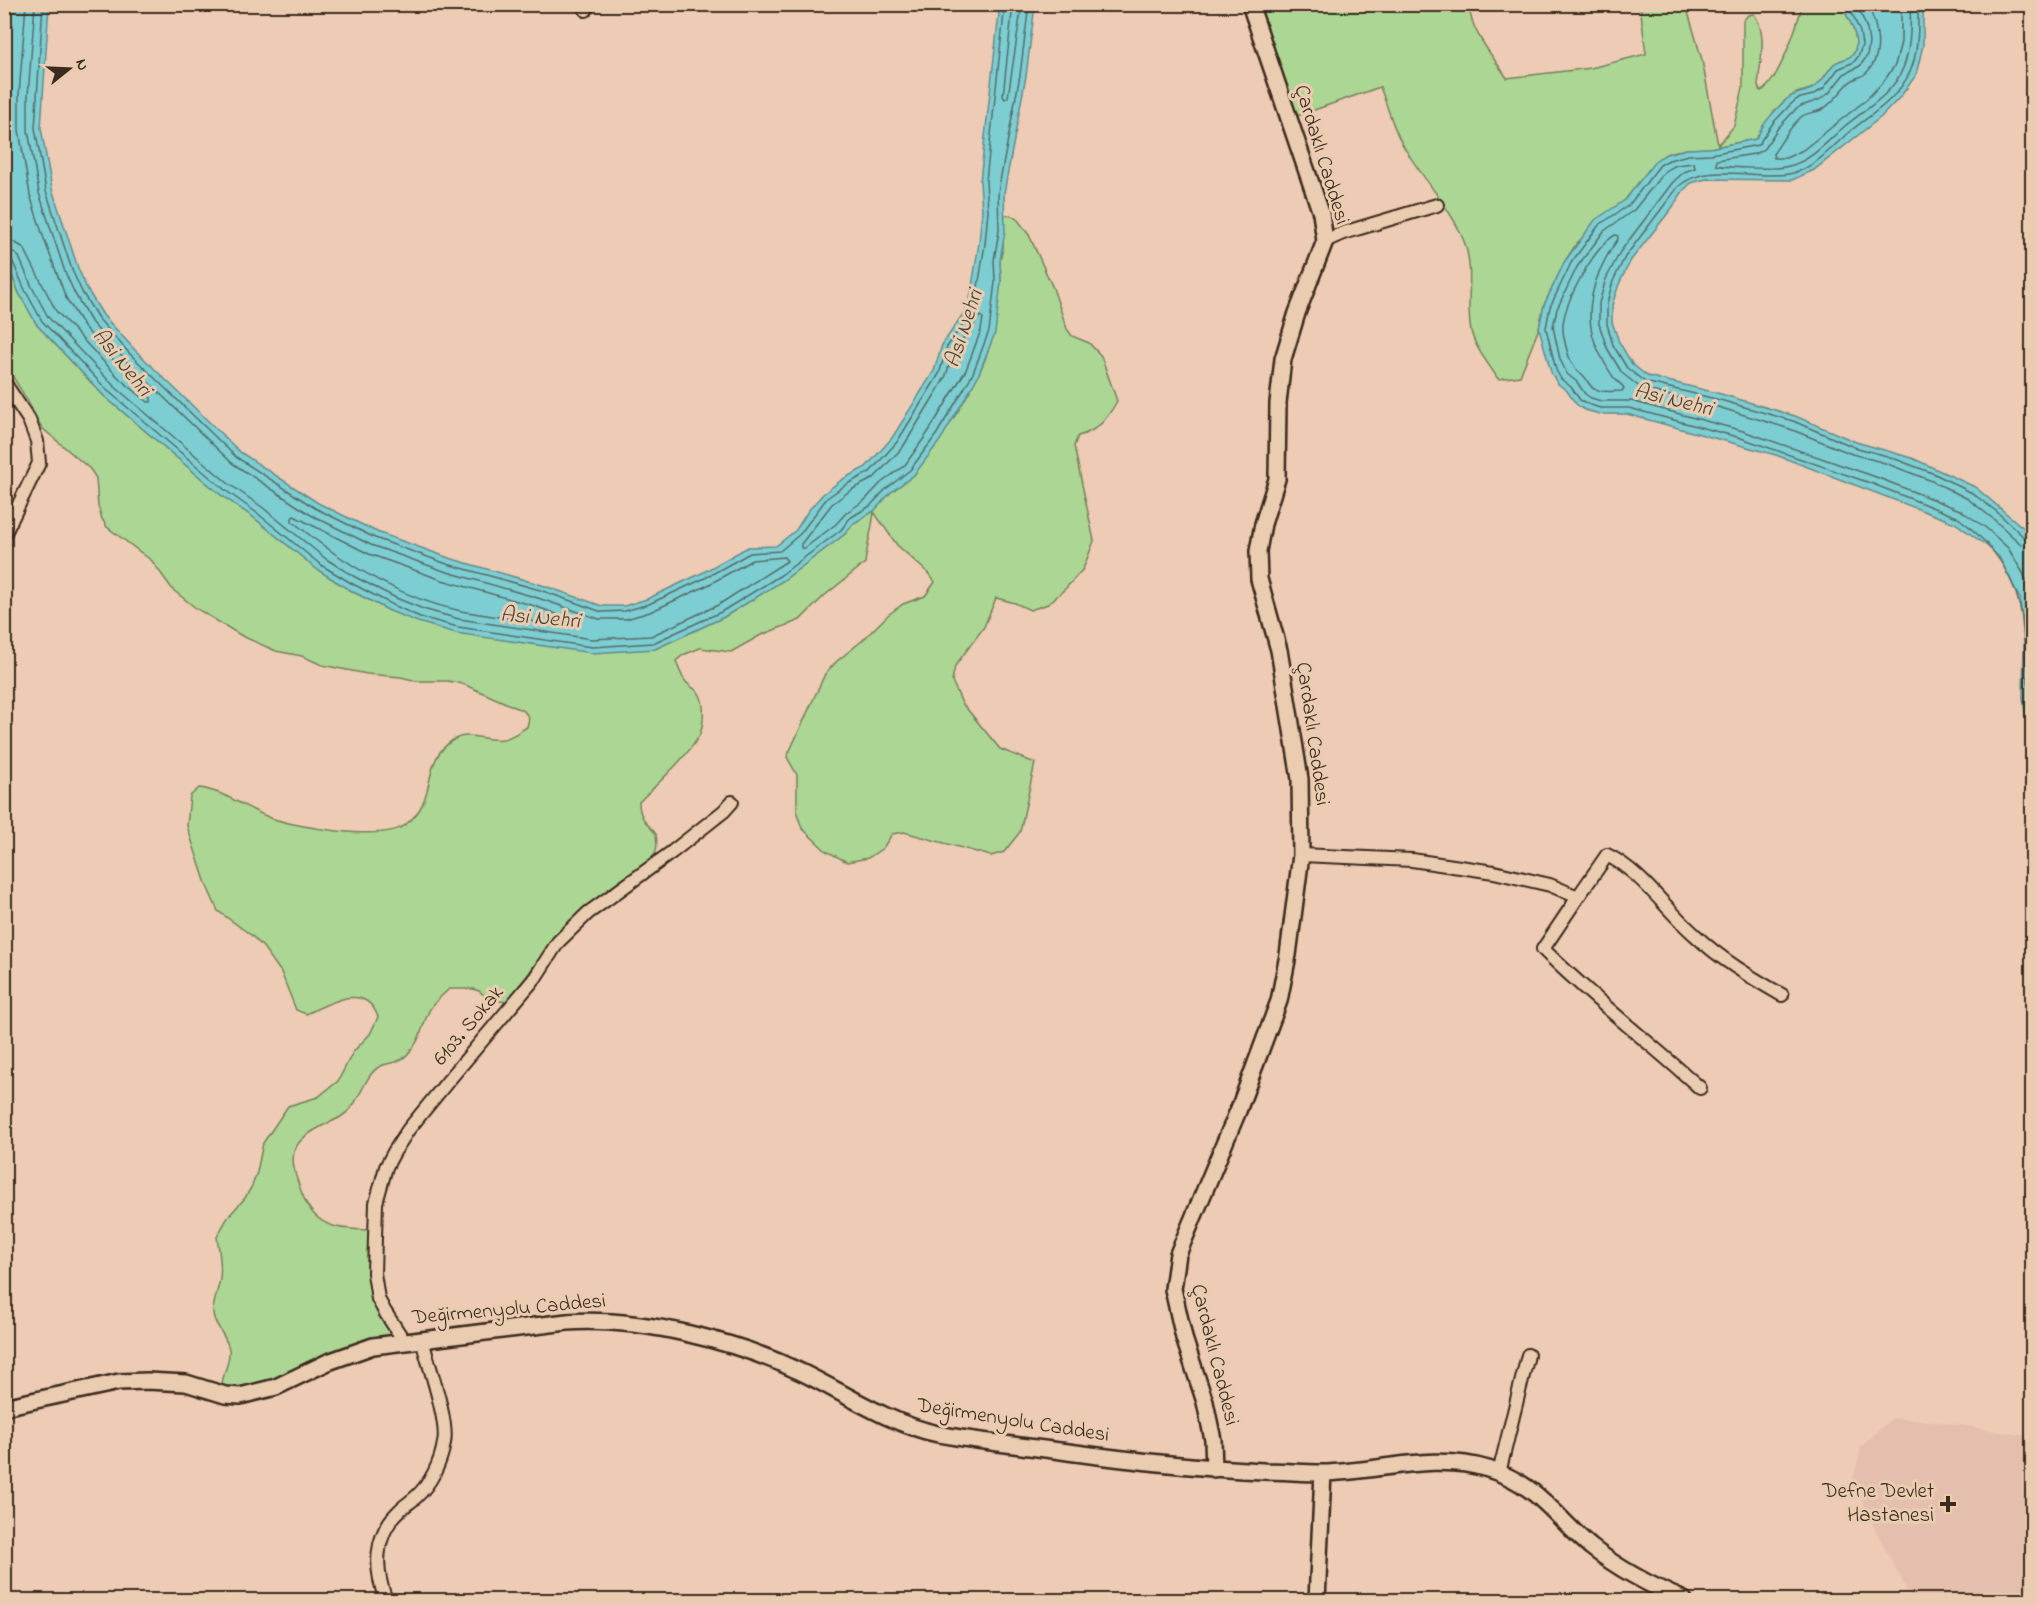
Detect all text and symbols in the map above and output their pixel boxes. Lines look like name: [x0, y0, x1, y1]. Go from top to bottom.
north arrow: [39, 39, 99, 99]
text: N: [68, 56, 95, 74]
street label: Çardaklı Caddesi: [1286, 81, 1356, 229]
water label: Asi Nehri: [937, 284, 993, 372]
water label: Asi Nehri: [83, 322, 160, 406]
water label: Asi Nehri: [1630, 376, 1718, 427]
water label: Asi Nehri: [499, 600, 583, 639]
street label: Çardaklı Caddesi: [1287, 660, 1337, 808]
street label: 6103. Sokak: [426, 979, 512, 1073]
street label: Çardaklı Caddesi: [1182, 1281, 1246, 1429]
street label: Değirmenyolu Caddesi: [410, 1287, 607, 1335]
street label: Değirmenyolu Caddesi: [913, 1391, 1111, 1453]
place label: Defne Devlet Hastanesi: [1821, 1477, 1934, 1531]
marker: Defne Devlet Hastanesi: [1939, 1495, 1957, 1513]

